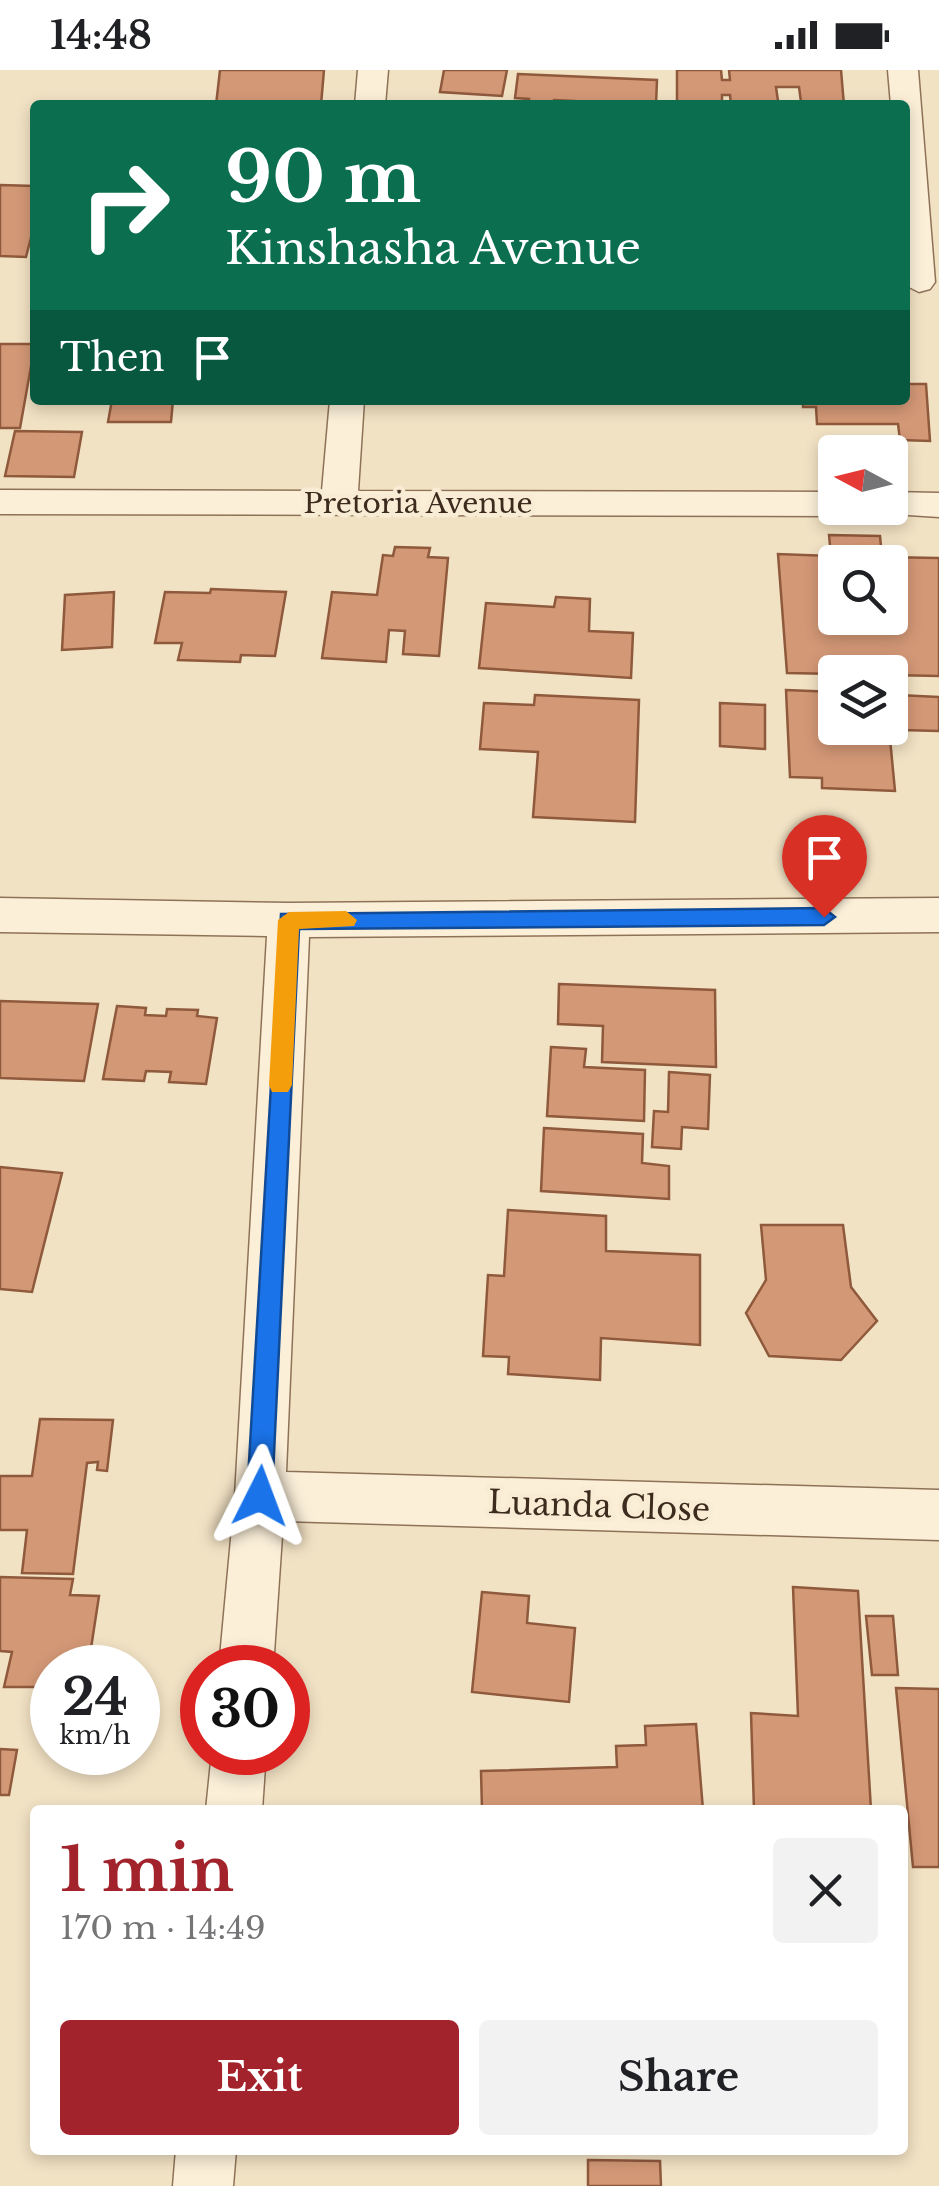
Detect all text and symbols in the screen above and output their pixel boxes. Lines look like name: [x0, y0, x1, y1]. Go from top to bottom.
text: 14:48: [50, 12, 152, 59]
text: 90 m: [225, 134, 421, 221]
icon: right: [60, 140, 190, 270]
text: Kinshasha Avenue: [225, 220, 641, 276]
icon: arrive: [185, 330, 240, 385]
text: Then: [60, 334, 165, 381]
north arrow: [818, 435, 908, 525]
map controls: [818, 435, 908, 745]
street label: Pretoria Avenue: [304, 486, 532, 521]
button: search: [818, 545, 908, 635]
button: layers: [818, 655, 908, 745]
pin: [782, 815, 867, 918]
icon: arrive: [797, 830, 852, 885]
position arrow: [208, 1444, 312, 1548]
street label: Luanda Close: [487, 1482, 711, 1530]
speed limit sign: 30: [180, 1645, 310, 1775]
text: 24: [62, 1666, 128, 1729]
text: km/h: [60, 1720, 130, 1751]
text: 1 min: [60, 1833, 234, 1907]
button: close: [773, 1838, 878, 1943]
text: 170 m · 14:49: [60, 1908, 266, 1948]
button: Exit: [60, 2020, 459, 2135]
button: Share: [479, 2020, 878, 2135]

